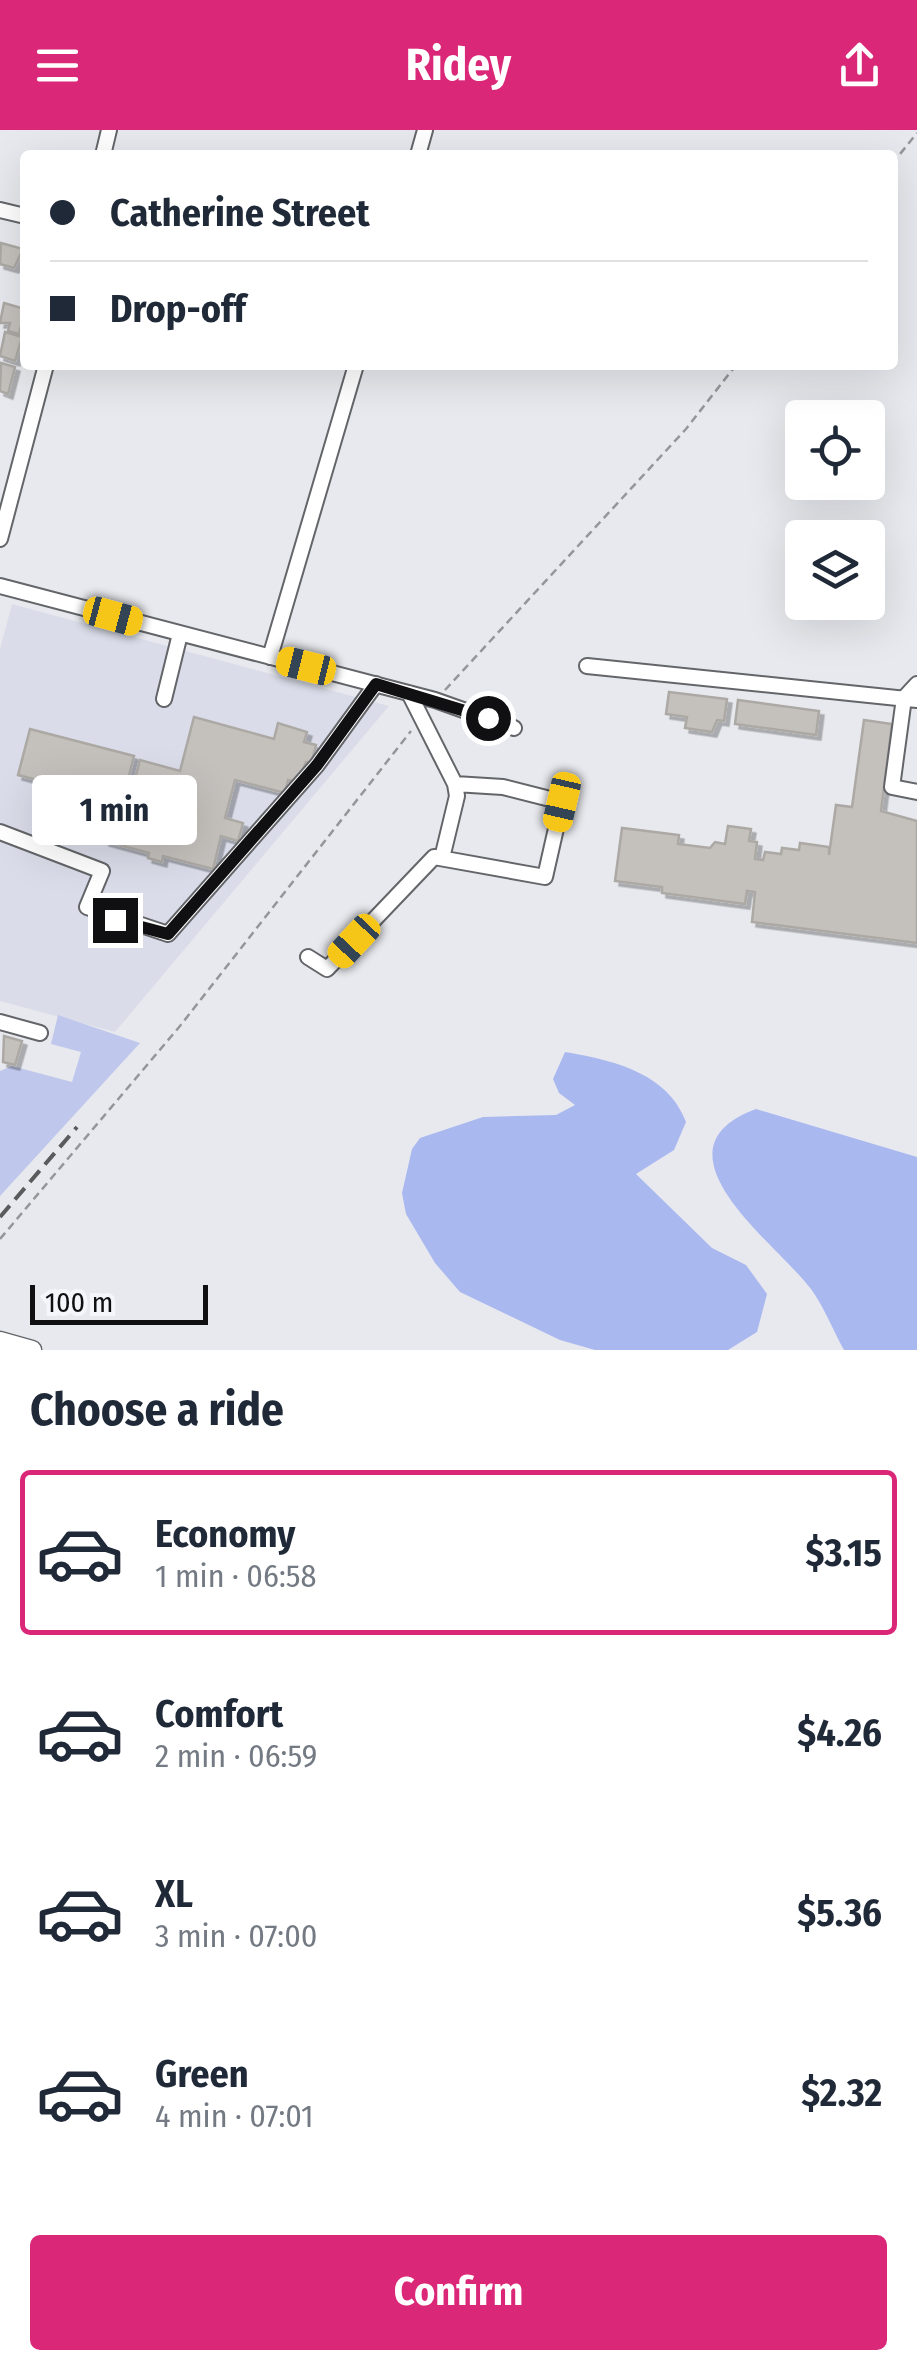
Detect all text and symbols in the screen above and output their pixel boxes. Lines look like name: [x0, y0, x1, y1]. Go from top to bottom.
icon: menu: [30, 38, 85, 93]
text: Ridey: [406, 38, 511, 92]
icon: share: [832, 38, 887, 93]
text: Catherine Street: [110, 190, 370, 236]
text: Drop-off: [110, 286, 246, 332]
map controls: [785, 400, 885, 620]
button: locate: [785, 400, 885, 500]
button: layers: [785, 520, 885, 620]
car: [80, 594, 146, 638]
car: [273, 644, 339, 688]
route start: [466, 696, 511, 741]
car: [541, 769, 583, 835]
callout: 1 min: [32, 775, 198, 845]
text: 1 min: [80, 791, 149, 829]
route end: [93, 898, 138, 943]
car: [323, 909, 385, 973]
scale bar: [30, 1280, 208, 1324]
text: 100 m: [45, 1286, 113, 1319]
text: Choose a ride: [30, 1383, 284, 1437]
icon: car: [35, 1508, 125, 1598]
text: Economy: [155, 1511, 295, 1557]
text: $3.15: [805, 1530, 882, 1576]
text: 1 min · 06:58: [155, 1557, 317, 1595]
icon: car: [35, 1688, 125, 1778]
text: Comfort: [155, 1691, 283, 1737]
text: $4.26: [797, 1710, 882, 1756]
text: 2 min · 06:59: [155, 1737, 317, 1775]
icon: car: [35, 1868, 125, 1958]
text: XL: [155, 1871, 193, 1917]
text: $5.36: [797, 1890, 882, 1936]
text: 3 min · 07:00: [155, 1917, 318, 1955]
icon: car: [35, 2048, 125, 2138]
text: Green: [155, 2051, 249, 2097]
text: $2.32: [801, 2070, 882, 2116]
text: 4 min · 07:01: [155, 2097, 314, 2135]
button: Confirm: [30, 2235, 887, 2350]

